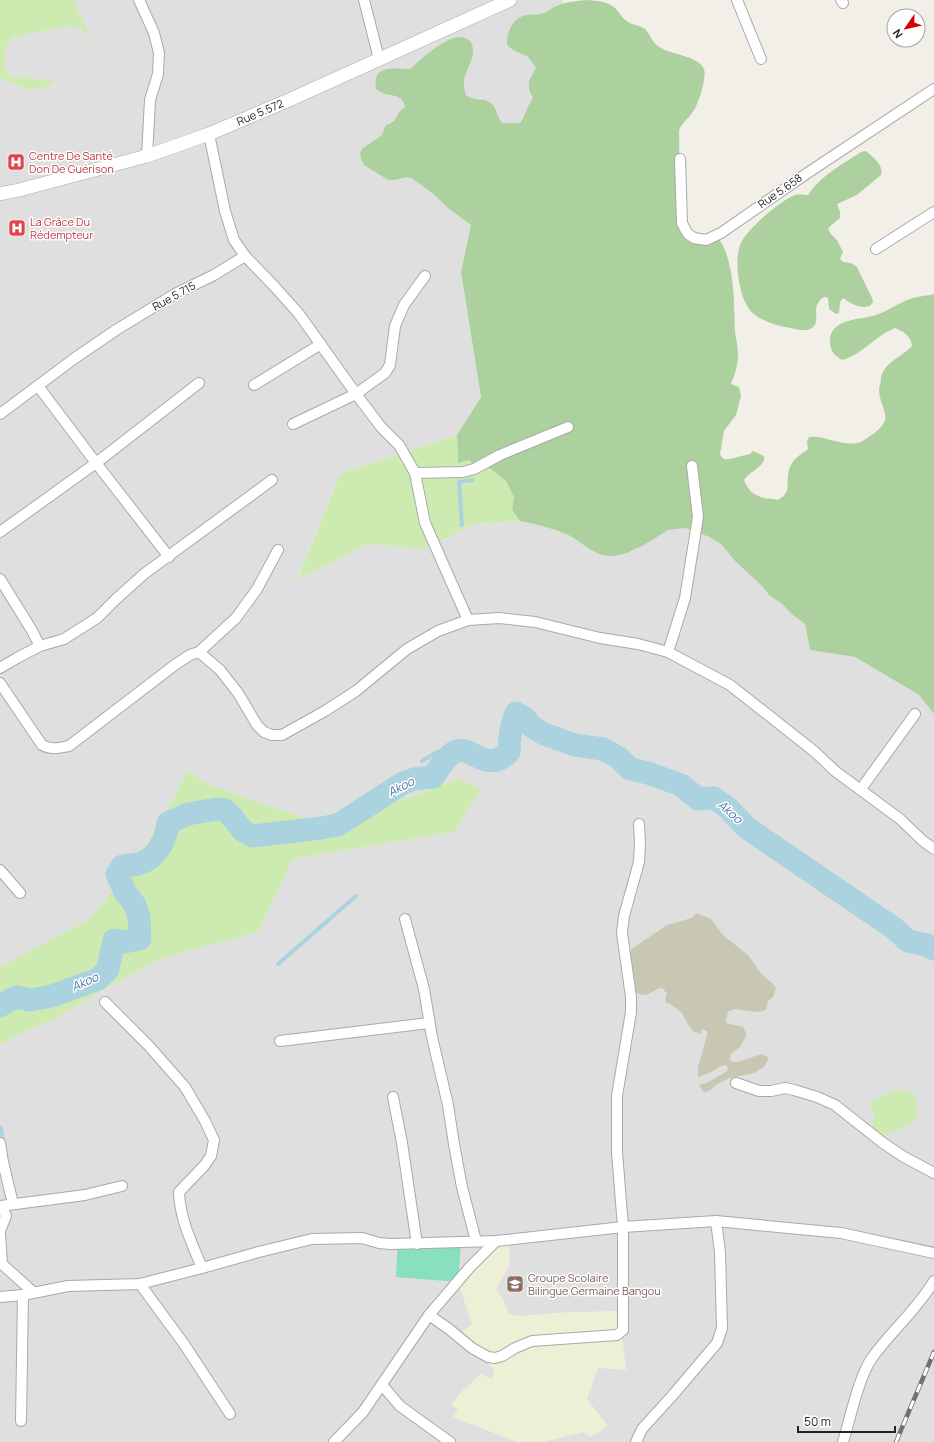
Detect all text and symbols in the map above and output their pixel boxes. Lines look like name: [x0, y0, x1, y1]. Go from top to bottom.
north arrow: [886, 8, 926, 48]
text: N: [889, 26, 906, 41]
street label: Rue 5.572: [234, 95, 285, 128]
place label: Centre De Santé Don De Guérison: [29, 148, 114, 176]
hospital icon: Centre De Santé Don De Guérison: [6, 152, 26, 172]
street label: Rue 5.658: [755, 170, 805, 211]
place label: La Grâce Du Rédempteur: [30, 214, 93, 242]
hospital icon: La Grâce Du Rédempteur: [7, 218, 27, 238]
street label: Rue 5.715: [149, 278, 198, 314]
water label: Akoo: [385, 772, 418, 800]
water label: Akoo: [714, 796, 747, 828]
water label: Akoo: [69, 968, 102, 995]
place label: Groupe Scolaire Bilingue Germaine Bangou: [528, 1270, 661, 1298]
school or university icon: Groupe Scolaire Bilingue Germaine Bangou: [505, 1274, 525, 1294]
scale bar: [798, 1408, 895, 1434]
text: 50 m: [804, 1413, 831, 1430]

